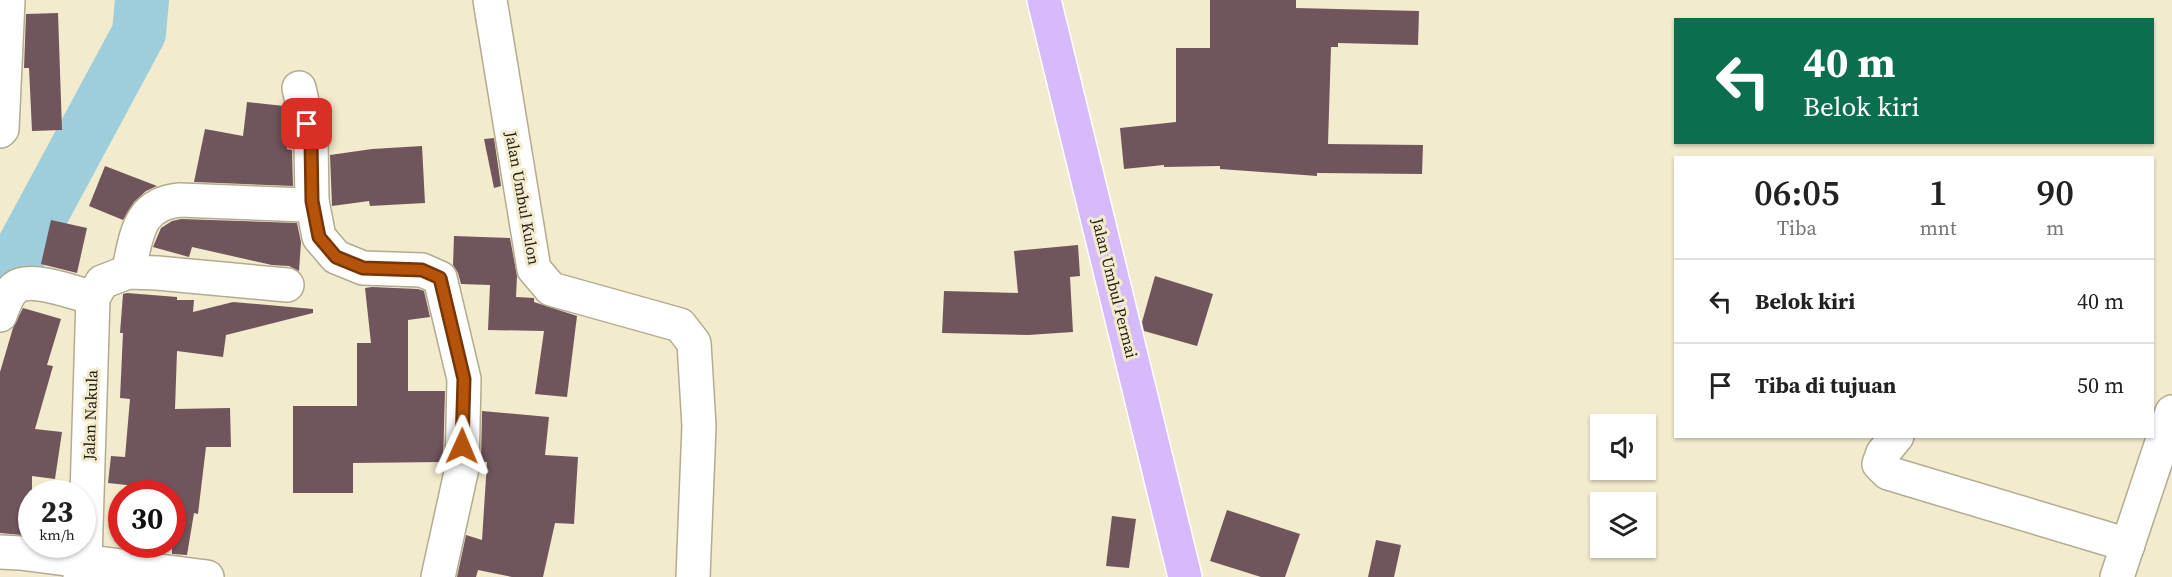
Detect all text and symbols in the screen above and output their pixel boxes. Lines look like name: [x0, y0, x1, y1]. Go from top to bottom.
text: 40 m: [1803, 33, 1896, 91]
icon: left: [1704, 42, 1782, 120]
text: Belok kiri: [1803, 88, 1919, 125]
pin: [281, 98, 332, 149]
icon: arrive: [290, 107, 323, 140]
street label: Jalan Umbul Kulon: [500, 129, 546, 267]
text: 06:05: [1754, 168, 1840, 217]
text: 1: [1929, 168, 1947, 217]
text: 90: [2036, 168, 2074, 217]
text: Tiba: [1777, 214, 1817, 242]
text: mnt: [1920, 214, 1956, 242]
text: m: [2046, 214, 2064, 242]
street label: Jalan Umbul Permai: [1087, 215, 1143, 361]
icon: left: [1704, 285, 1737, 318]
text: Belok kiri: [1755, 286, 1855, 316]
text: 40 m: [2077, 286, 2124, 316]
street label: Jalan Nakula: [77, 369, 103, 462]
icon: arrive: [1704, 369, 1737, 402]
text: Tiba di tujuan: [1755, 370, 1896, 400]
text: 50 m: [2077, 370, 2124, 400]
position arrow: [430, 414, 494, 478]
map controls: [1590, 414, 1656, 558]
button: sound: [1590, 414, 1656, 480]
speed limit sign: 30: [108, 480, 186, 558]
text: 23: [41, 491, 73, 532]
button: layers: [1590, 492, 1656, 558]
text: km/h: [39, 524, 75, 545]

